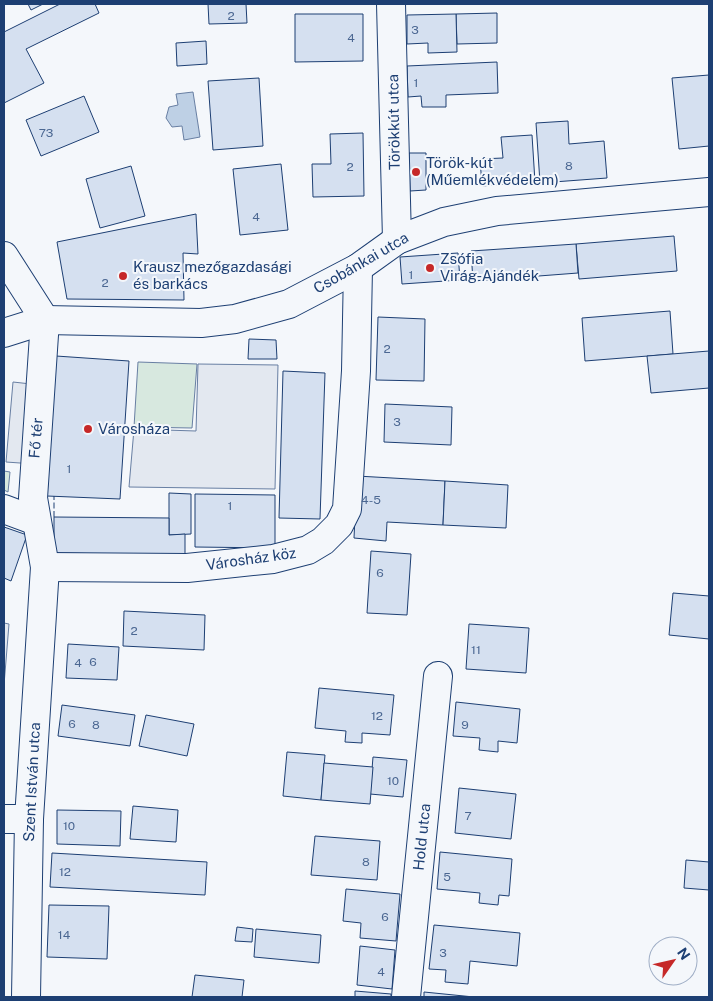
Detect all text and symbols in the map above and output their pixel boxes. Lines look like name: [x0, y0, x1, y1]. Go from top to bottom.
house number: 2: [227, 9, 235, 23]
house number: 3: [411, 23, 419, 37]
house number: 4: [347, 31, 355, 45]
street label: Törökkút utca: [384, 74, 403, 170]
house number: 1: [414, 76, 418, 90]
house number: 73: [39, 126, 53, 140]
place label: Török-kút (Műemlékvédelem): [426, 154, 559, 188]
house number: 8: [565, 159, 573, 173]
house number: 2: [346, 160, 354, 174]
marker: Török-kút (Műemlékvédelem): [410, 166, 422, 178]
house number: 4: [252, 210, 260, 224]
street label: Csobánkai utca: [310, 229, 411, 297]
place label: Zsófia Virág-Ajándék: [440, 250, 539, 284]
place label: Krausz mezőgazdasági és barkács: [133, 258, 292, 292]
marker: Zsófia Virág-Ajándék: [424, 262, 436, 274]
house number: 1: [409, 268, 413, 282]
marker: Krausz mezőgazdasági és barkács: [117, 270, 129, 282]
house number: 2: [101, 276, 109, 290]
house number: 2: [383, 342, 391, 356]
house number: 3: [393, 415, 401, 429]
street label: Fő tér: [25, 417, 46, 459]
place label: Városháza: [98, 420, 170, 437]
marker: Városháza: [82, 423, 94, 435]
house number: 1: [67, 462, 71, 476]
house number: 4-5: [361, 493, 381, 507]
house number: 1: [228, 499, 232, 513]
street label: Városház köz: [205, 544, 297, 573]
house number: 6: [376, 566, 384, 580]
house number: 2: [130, 624, 138, 638]
house number: 11: [471, 643, 481, 657]
house number: 6: [89, 655, 97, 669]
house number: 4: [74, 656, 82, 670]
house number: 12: [371, 709, 383, 723]
house number: 6: [68, 717, 76, 731]
house number: 8: [92, 718, 100, 732]
house number: 9: [461, 718, 469, 732]
street label: Szent István utca: [20, 722, 43, 842]
house number: 10: [387, 774, 399, 788]
street label: Hold utca: [410, 803, 433, 871]
house number: 7: [464, 809, 472, 823]
house number: 10: [63, 819, 75, 833]
house number: 8: [362, 855, 370, 869]
house number: 12: [59, 865, 71, 879]
house number: 5: [443, 870, 451, 884]
house number: 6: [381, 910, 389, 924]
house number: 14: [58, 928, 71, 942]
north arrow: [648, 936, 698, 986]
text: N: [674, 945, 693, 963]
house number: 3: [439, 946, 447, 960]
house number: 4: [377, 965, 385, 979]

